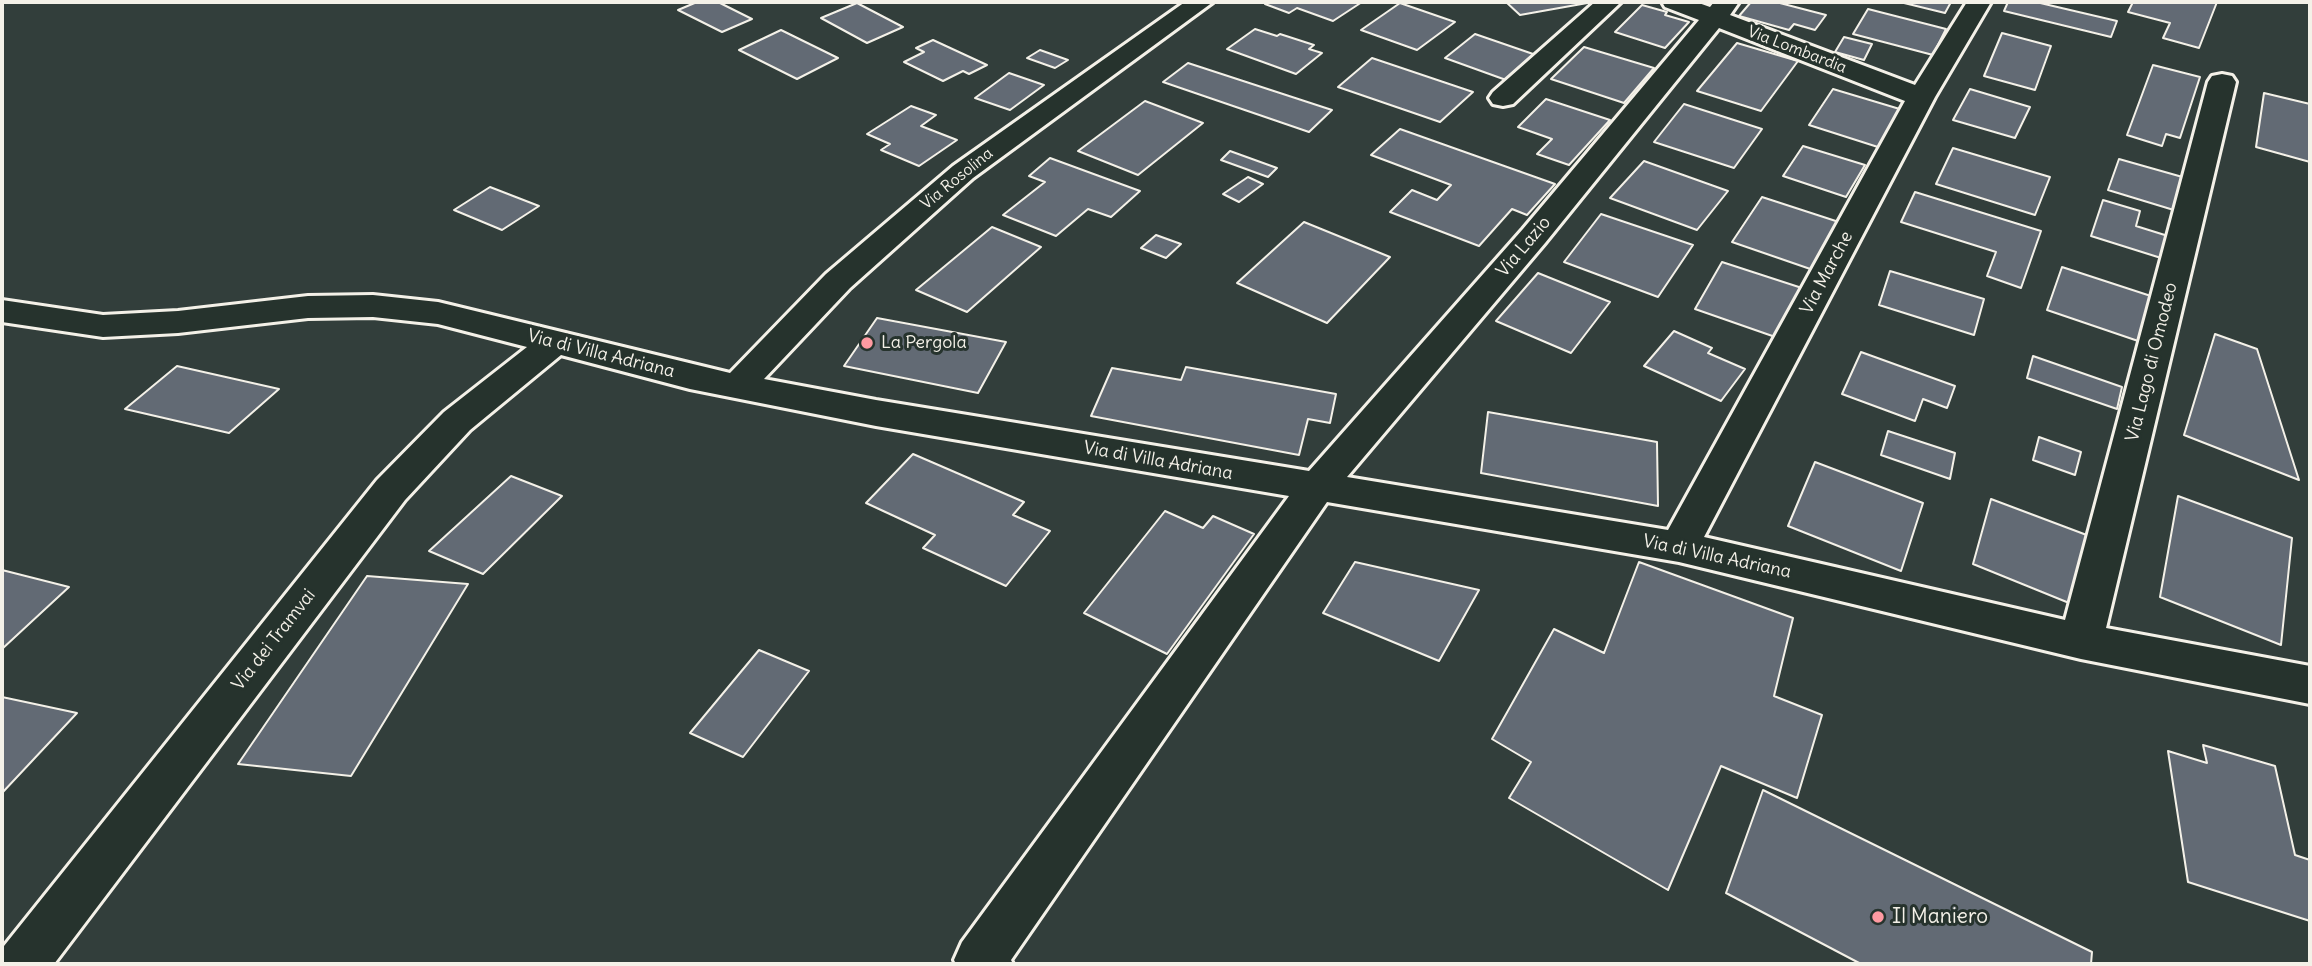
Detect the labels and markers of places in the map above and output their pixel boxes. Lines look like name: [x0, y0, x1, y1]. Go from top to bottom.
place label: La Pergola: [881, 332, 967, 354]
marker: La Pergola: [859, 335, 875, 351]
place label: Il Maniero: [1892, 904, 1988, 930]
marker: Il Maniero: [1870, 909, 1886, 925]

